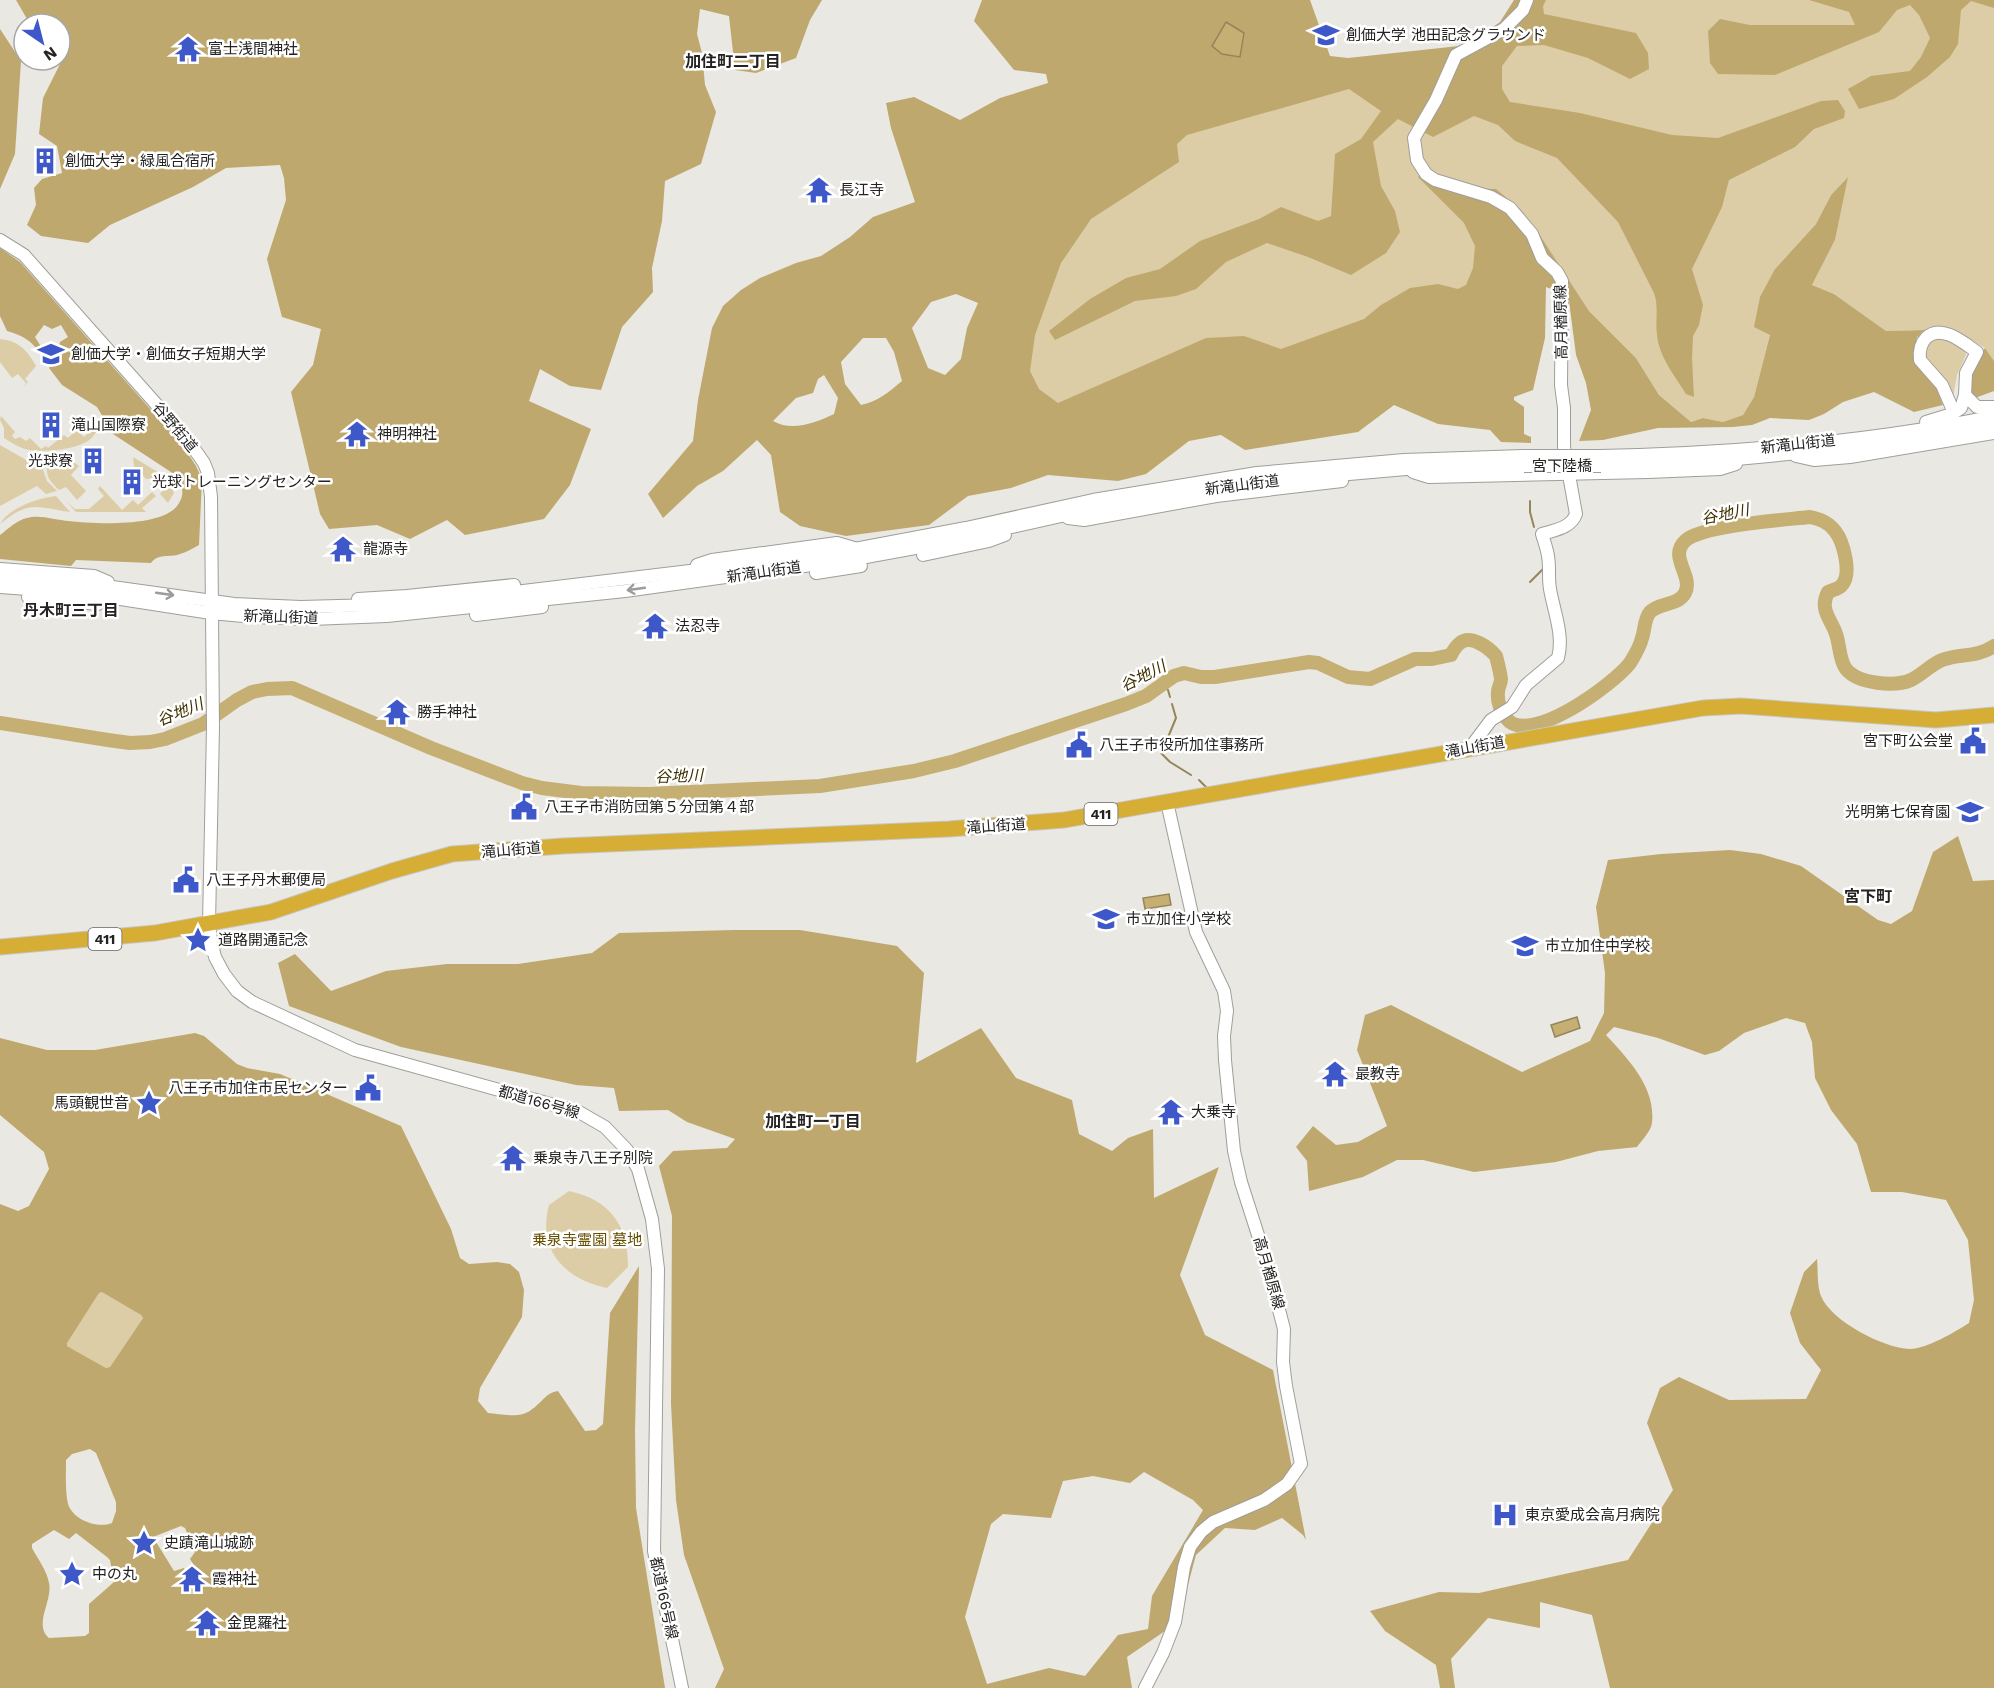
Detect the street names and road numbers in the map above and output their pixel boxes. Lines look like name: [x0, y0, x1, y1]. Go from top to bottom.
street label: 高月楢原線: [1551, 284, 1571, 360]
street label: 谷野街道: [149, 398, 201, 456]
street label: 新滝山街道: [1760, 431, 1836, 457]
street label: 宮下陸橋: [1532, 457, 1592, 475]
street label: 新滝山街道: [1204, 471, 1280, 499]
street label: 新滝山街道: [726, 558, 802, 586]
street label: 新滝山街道: [243, 607, 319, 627]
street label: 滝山街道: [1444, 733, 1506, 761]
road number: 411: [1084, 803, 1118, 825]
street label: 滝山街道: [965, 815, 1027, 837]
street label: 滝山街道: [480, 838, 542, 862]
road number: 411: [88, 928, 122, 950]
street label: 都道166号線: [496, 1082, 582, 1122]
street label: 高月楢原線: [1250, 1234, 1288, 1312]
street label: 都道166号線: [646, 1555, 682, 1641]

